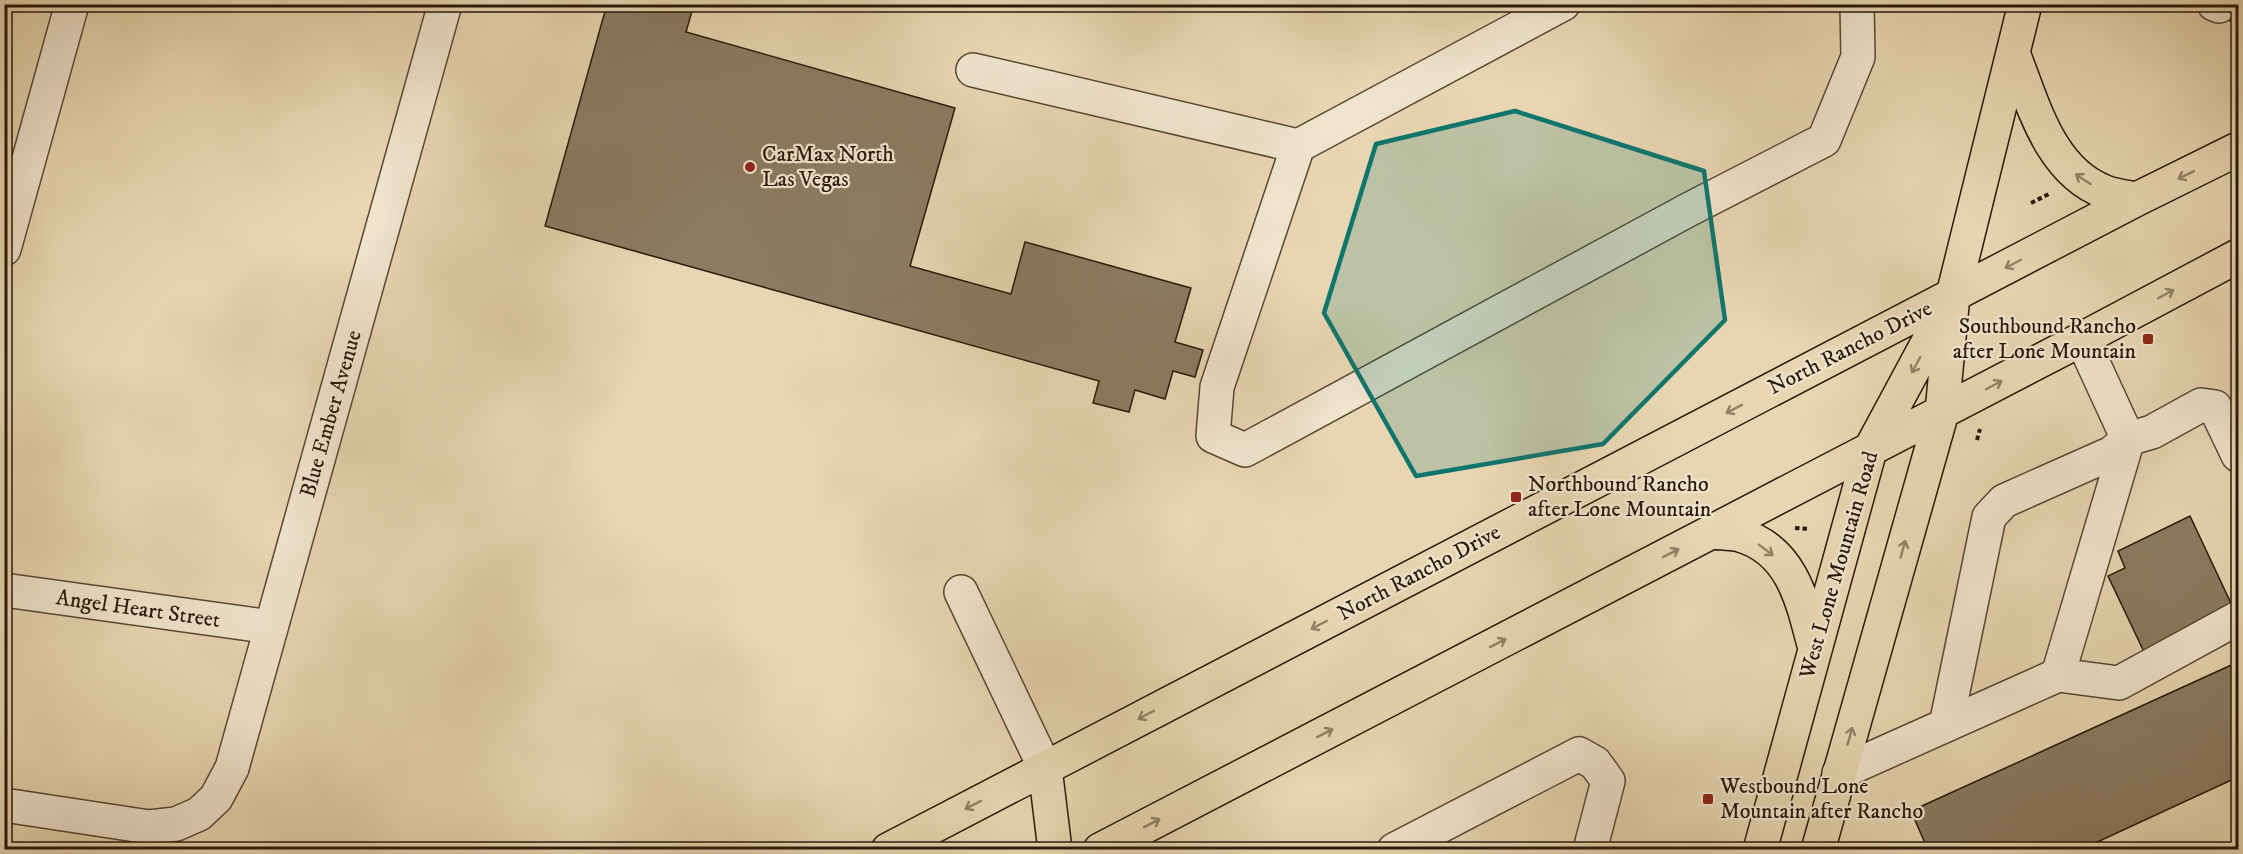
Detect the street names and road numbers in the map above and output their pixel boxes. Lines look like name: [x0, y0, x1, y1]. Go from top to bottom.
street label: North Rancho Drive: [1763, 295, 1937, 401]
street label: Blue Ember Avenue: [294, 327, 368, 501]
street label: West Lone Mountain Road: [1793, 448, 1884, 683]
street label: North Rancho Drive: [1333, 519, 1505, 627]
street label: Angel Heart Street: [54, 584, 222, 634]

